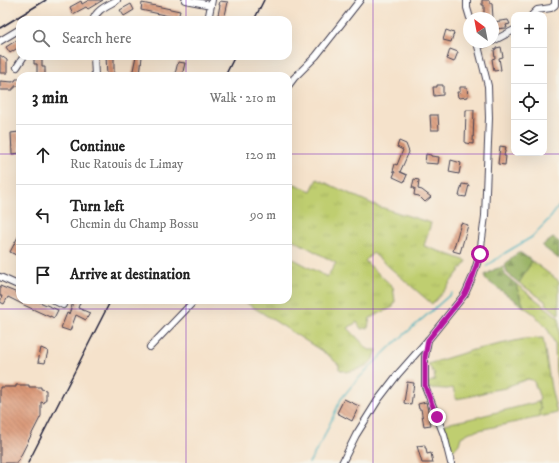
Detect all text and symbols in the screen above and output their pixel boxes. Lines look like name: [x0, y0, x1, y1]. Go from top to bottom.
north arrow: [463, 12, 499, 48]
map controls: [511, 12, 547, 156]
button: +: [511, 12, 547, 48]
search box: [16, 16, 292, 60]
icon: search: [30, 27, 52, 49]
text: Search here: [62, 29, 131, 48]
button: −: [511, 48, 547, 84]
button: locate: [511, 84, 547, 120]
text: 3 min: [32, 87, 68, 109]
text: Walk · 210 m: [210, 90, 276, 106]
button: layers: [511, 120, 547, 156]
text: Continue: [70, 137, 125, 156]
icon: ahead: [32, 144, 54, 166]
text: 120 m: [245, 147, 276, 163]
text: Rue Ratouis de Limay: [70, 156, 183, 172]
text: Turn left: [70, 197, 124, 216]
icon: left: [32, 204, 54, 226]
text: 90 m: [250, 207, 276, 223]
text: Chemin du Champ Bossu: [70, 216, 199, 232]
route start: [471, 245, 489, 263]
icon: arrive: [32, 264, 54, 286]
text: Arrive at destination: [70, 265, 190, 284]
route end: [428, 408, 446, 426]

